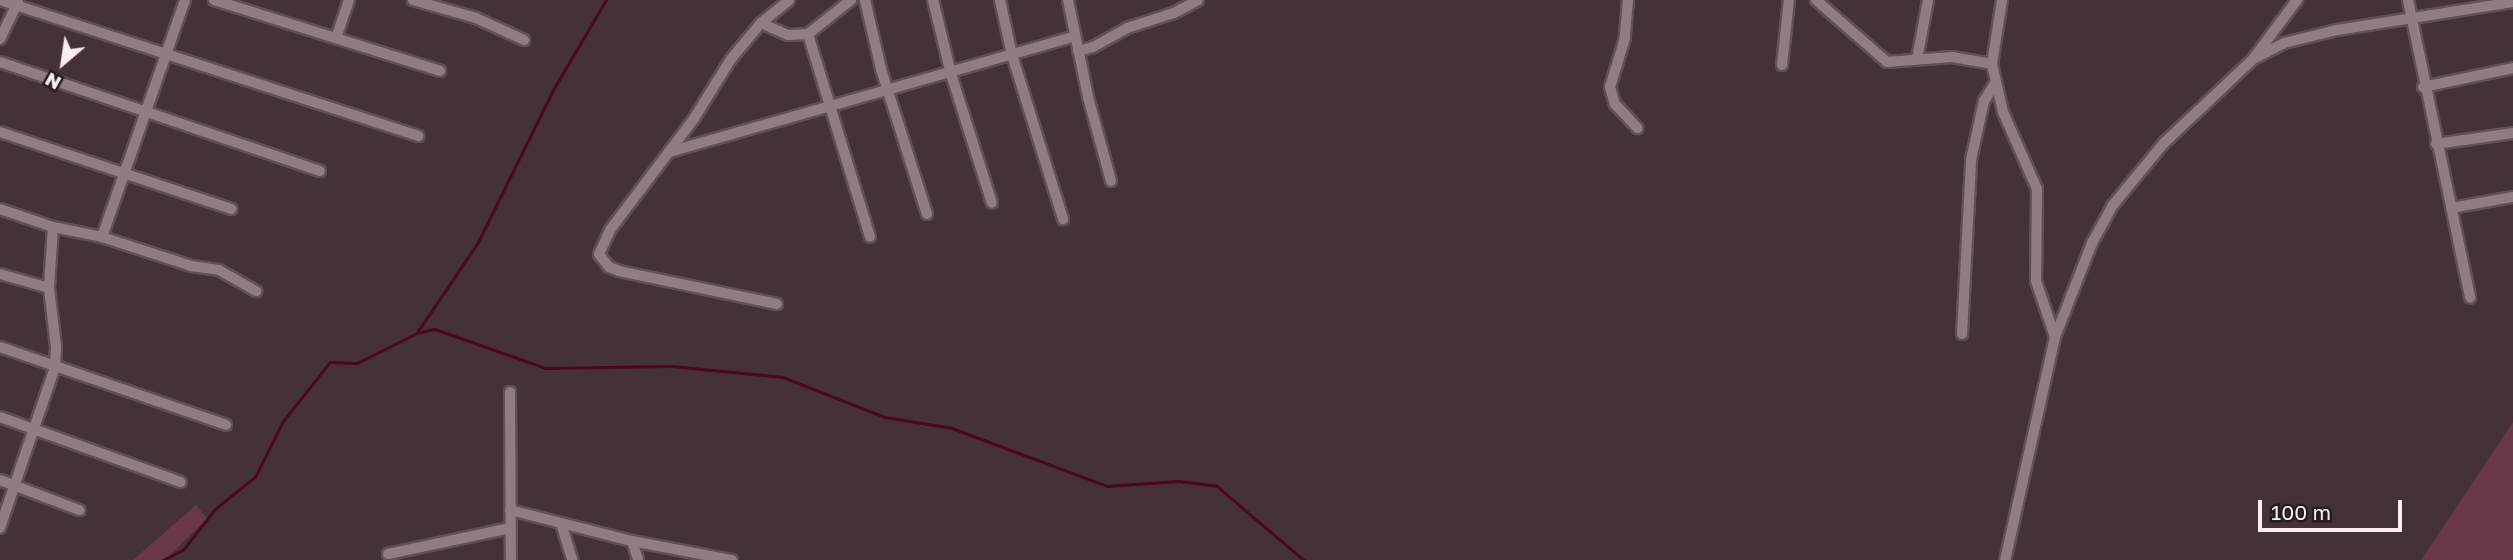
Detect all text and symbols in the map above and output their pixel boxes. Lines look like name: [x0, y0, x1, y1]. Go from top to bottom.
north arrow: [28, 28, 98, 98]
text: N: [41, 68, 64, 95]
scale bar: [2261, 486, 2404, 530]
text: 100 m: [2271, 499, 2331, 525]

